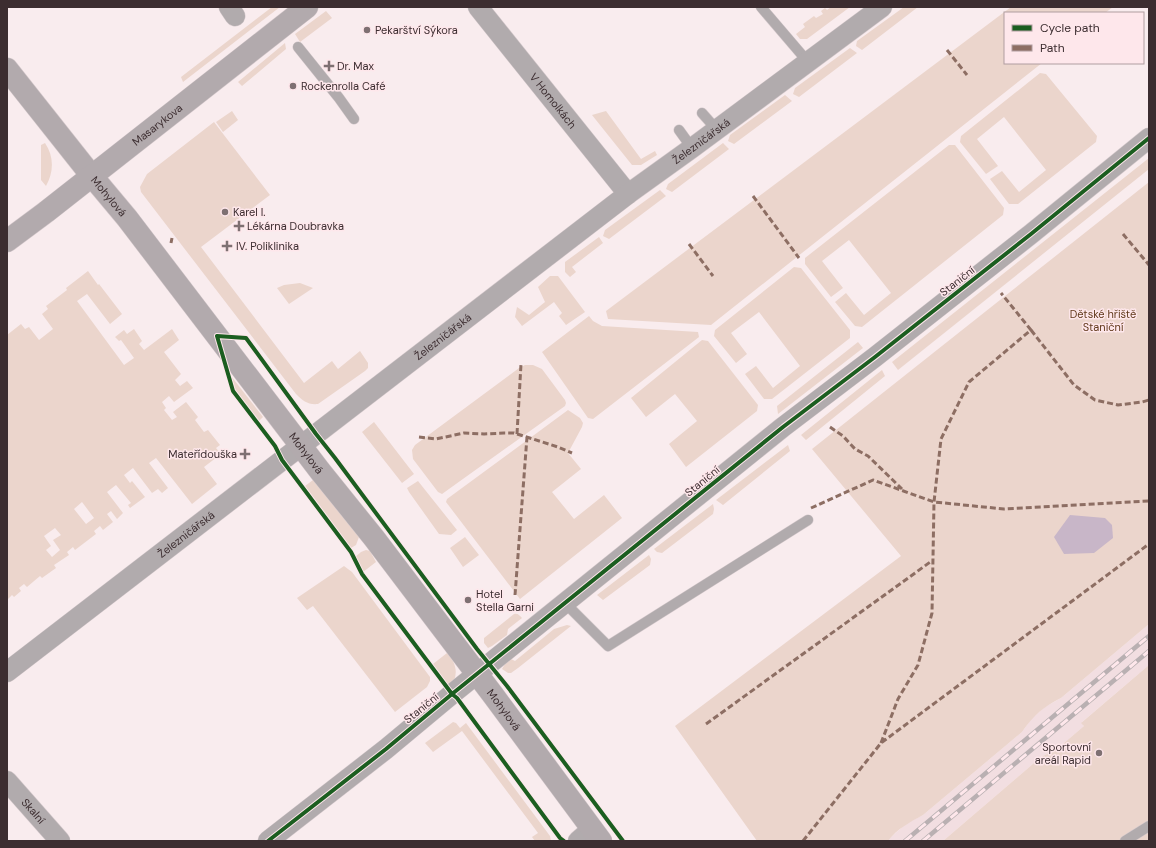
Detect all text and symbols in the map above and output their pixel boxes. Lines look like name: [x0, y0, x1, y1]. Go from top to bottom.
legend: [1004, 12, 1144, 64]
text: Cycle path: [1040, 20, 1100, 36]
place label: Pekarštví Sýkora: [375, 23, 458, 37]
marker: Pekarštví Sýkora: [362, 25, 372, 35]
text: Path: [1040, 40, 1065, 56]
place label: Dr. Max: [337, 59, 375, 73]
marker: Dr. Max: [324, 61, 334, 71]
street label: V Homolkách: [527, 70, 580, 131]
place label: Rockenrolla Café: [301, 79, 386, 93]
marker: Rockenrolla Café: [288, 81, 298, 91]
street label: Masarykova: [129, 101, 185, 149]
street label: Železničářská: [670, 115, 733, 167]
street label: Mohylová: [88, 173, 130, 219]
place label: Karel I.: [233, 205, 265, 219]
marker: Karel I.: [220, 207, 230, 217]
place label: Lékárna Doubravka: [247, 219, 344, 233]
marker: Lékárna Doubravka: [234, 221, 244, 231]
place label: IV. Poliklinika: [236, 239, 299, 253]
marker: IV. Poliklinika: [221, 240, 233, 252]
street label: Staniční: [937, 263, 978, 299]
park label: Dětské hřiště Staniční: [1070, 307, 1136, 334]
street label: Železničářská: [412, 310, 474, 363]
street label: Mohylová: [286, 430, 327, 477]
place label: Mateřídouška: [168, 447, 237, 461]
marker: Mateřídouška: [240, 449, 250, 459]
street label: Staniční: [682, 462, 723, 499]
street label: Železničářská: [155, 508, 217, 561]
place label: Hotel Stella Garni: [476, 587, 534, 614]
marker: Hotel Stella Garni: [463, 595, 473, 605]
street label: Mohylová: [484, 686, 524, 733]
street label: Staniční: [401, 689, 442, 726]
place label: Sportovní areál Rapid: [1035, 740, 1092, 767]
marker: Sportovní areál Rapid: [1094, 748, 1104, 758]
street label: Skalní: [19, 795, 49, 827]

